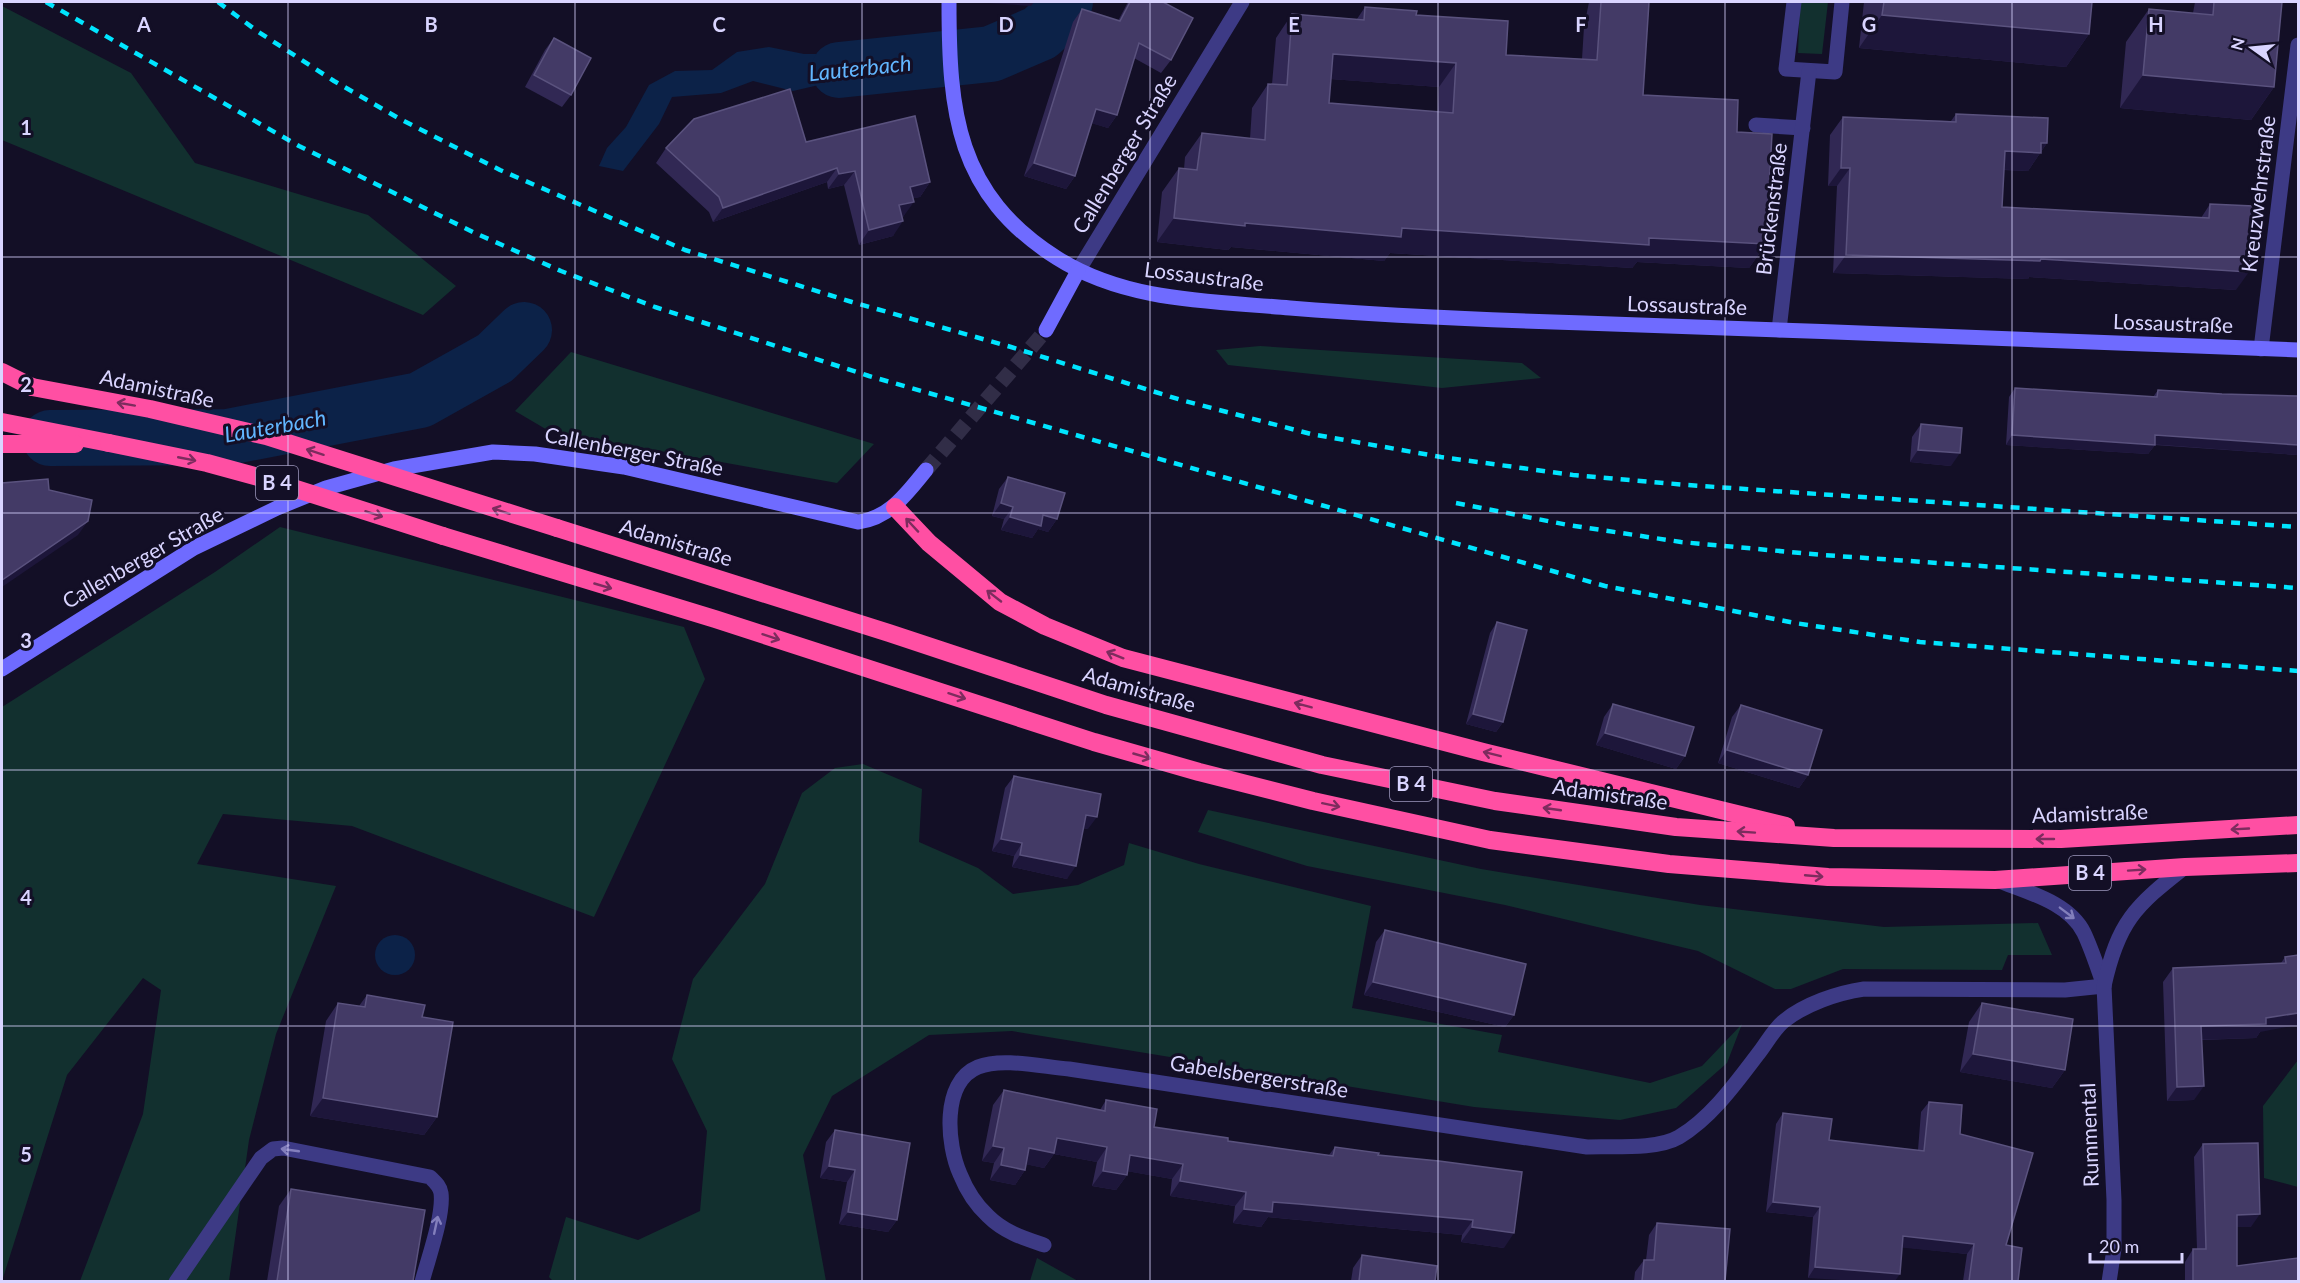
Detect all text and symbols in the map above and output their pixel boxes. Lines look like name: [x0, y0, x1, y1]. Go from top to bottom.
text: A: [136, 12, 151, 36]
text: B: [424, 12, 438, 36]
text: C: [712, 12, 726, 36]
text: D: [998, 12, 1014, 36]
text: E: [1288, 12, 1300, 36]
text: F: [1575, 12, 1587, 36]
text: G: [1862, 12, 1876, 36]
text: H: [2148, 12, 2164, 36]
north arrow: [2222, 18, 2282, 78]
text: N: [2226, 36, 2248, 52]
water label: Lauterbach: [807, 49, 913, 86]
street label: Callenberger Straße: [1066, 69, 1181, 237]
street label: Kreuzwehrstraße: [2235, 114, 2280, 274]
text: 1: [20, 115, 32, 139]
street label: Brückenstraße: [1750, 141, 1791, 277]
street label: Lossaustraße: [1143, 256, 1265, 295]
street label: Lossaustraße: [1627, 290, 1747, 319]
street label: Lossaustraße: [2113, 308, 2233, 337]
street label: Adamistraße: [98, 363, 217, 412]
text: 2: [20, 372, 32, 396]
one-way arrow: [117, 398, 136, 409]
water label: Lauterbach: [222, 403, 328, 448]
street label: Callenberger Straße: [543, 421, 726, 480]
one-way arrow: [306, 446, 325, 457]
one-way arrow: [177, 454, 196, 465]
road number: B 4: [256, 466, 298, 500]
street label: Callenberger Straße: [57, 501, 227, 613]
one-way arrow: [492, 505, 511, 516]
one-way arrow: [364, 509, 383, 520]
street label: Adamistraße: [617, 513, 736, 571]
one-way arrow: [905, 517, 919, 532]
one-way arrow: [593, 581, 612, 592]
one-way arrow: [987, 590, 1003, 603]
text: 3: [20, 628, 32, 652]
one-way arrow: [761, 632, 780, 643]
one-way arrow: [1106, 648, 1125, 659]
street label: Adamistraße: [1080, 661, 1199, 717]
one-way arrow: [947, 692, 966, 703]
one-way arrow: [1294, 699, 1313, 710]
one-way arrow: [1483, 747, 1502, 759]
one-way arrow: [1132, 751, 1151, 762]
road number: B 4: [1390, 767, 1432, 801]
street label: Adamistraße: [1551, 773, 1670, 814]
street label: Adamistraße: [2031, 798, 2149, 827]
one-way arrow: [1321, 800, 1340, 811]
one-way arrow: [1543, 804, 1562, 815]
one-way arrow: [2231, 823, 2251, 834]
one-way arrow: [1736, 826, 1756, 837]
one-way arrow: [2036, 833, 2056, 845]
road number: B 4: [2069, 856, 2111, 890]
one-way arrow: [2127, 864, 2147, 875]
one-way arrow: [1804, 871, 1824, 882]
text: 4: [20, 885, 32, 909]
one-way arrow: [2058, 907, 2074, 919]
street label: Gabelsbergerstraße: [1168, 1049, 1350, 1102]
street label: Rummental: [2074, 1082, 2103, 1188]
text: 5: [20, 1142, 32, 1166]
one-way arrow: [280, 1145, 300, 1156]
one-way arrow: [431, 1216, 442, 1235]
scale bar: [2090, 1226, 2182, 1264]
text: 20 m: [2099, 1235, 2139, 1257]

